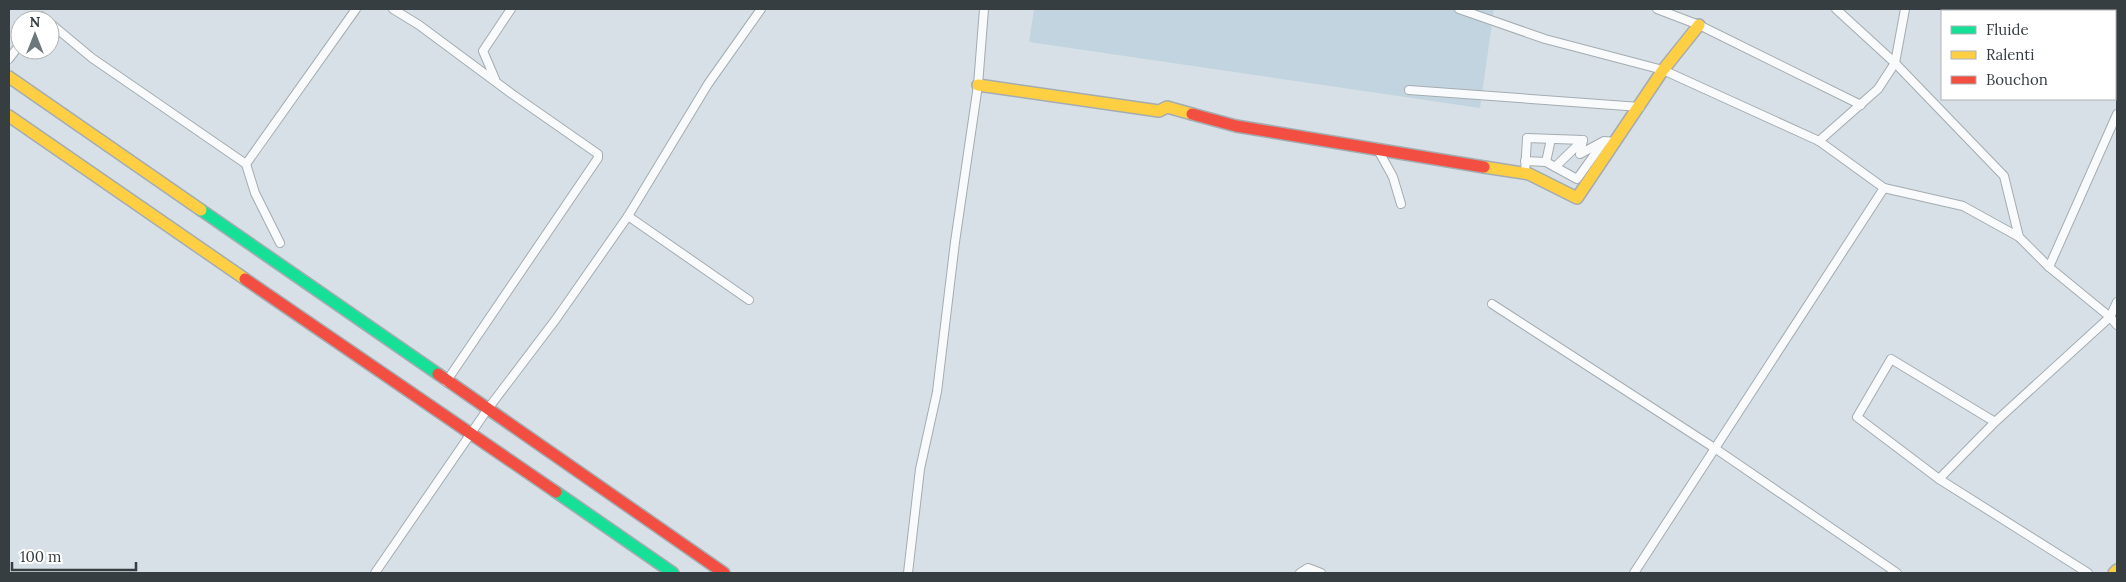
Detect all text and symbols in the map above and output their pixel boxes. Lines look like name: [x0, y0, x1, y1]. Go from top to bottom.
north arrow: [10, 10, 60, 60]
legend: [1941, 10, 2116, 100]
text: N: [30, 13, 41, 31]
text: Fluide: [1986, 20, 2029, 39]
text: Ralenti: [1986, 45, 2034, 64]
text: Bouchon: [1986, 70, 2048, 89]
scale bar: [12, 540, 136, 572]
text: 100 m: [20, 547, 61, 566]

